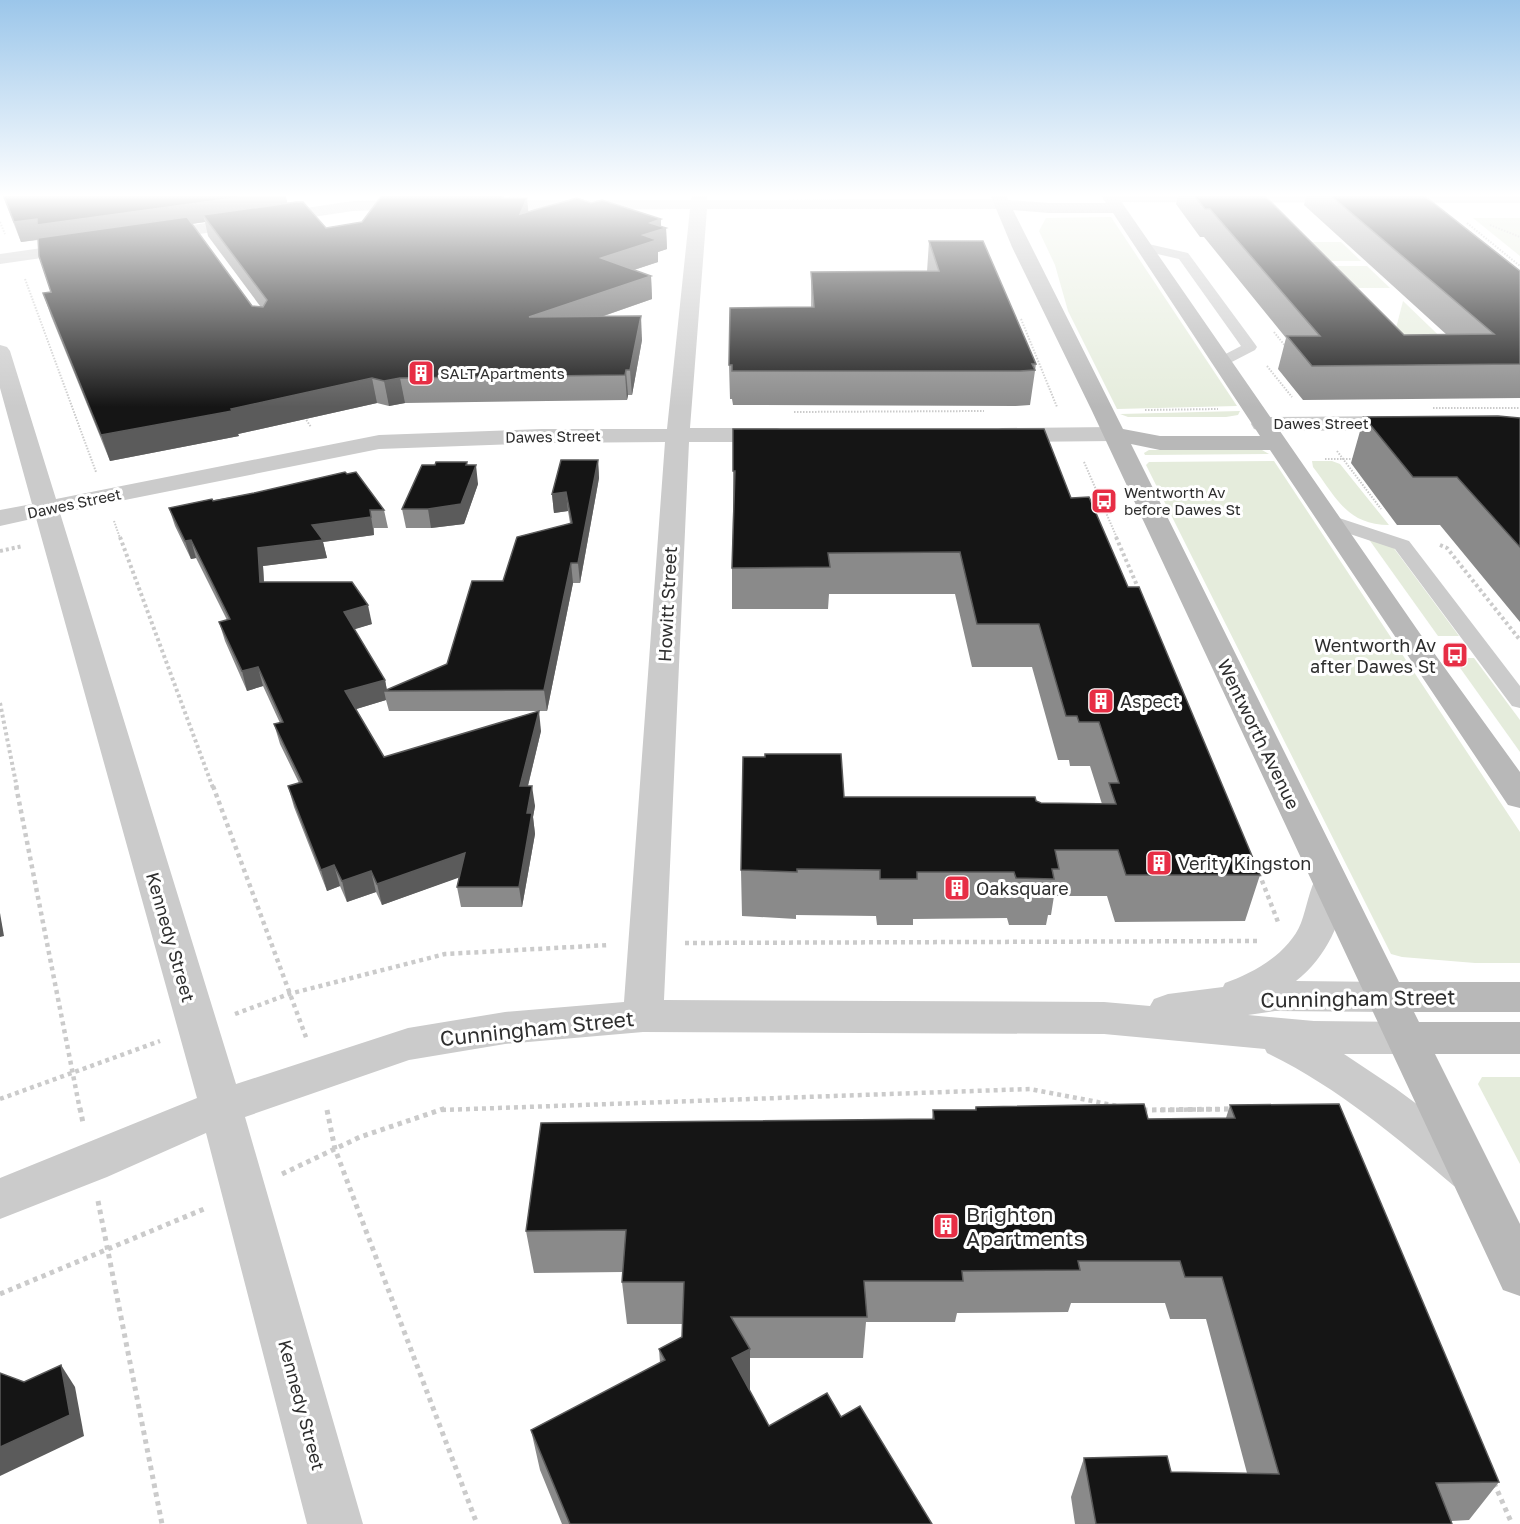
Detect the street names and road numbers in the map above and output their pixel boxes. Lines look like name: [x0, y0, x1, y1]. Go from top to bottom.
street label: Dawes Street: [1273, 414, 1369, 432]
street label: Dawes Street: [505, 426, 601, 446]
street label: Dawes Street: [25, 484, 123, 522]
street label: Howitt Street: [653, 546, 681, 662]
street label: Wentworth Avenue: [1213, 655, 1305, 813]
street label: Kennedy Street: [142, 870, 200, 1004]
street label: Cunningham Street: [1260, 983, 1456, 1013]
street label: Cunningham Street: [439, 1005, 635, 1051]
street label: Kennedy Street: [274, 1337, 330, 1473]

